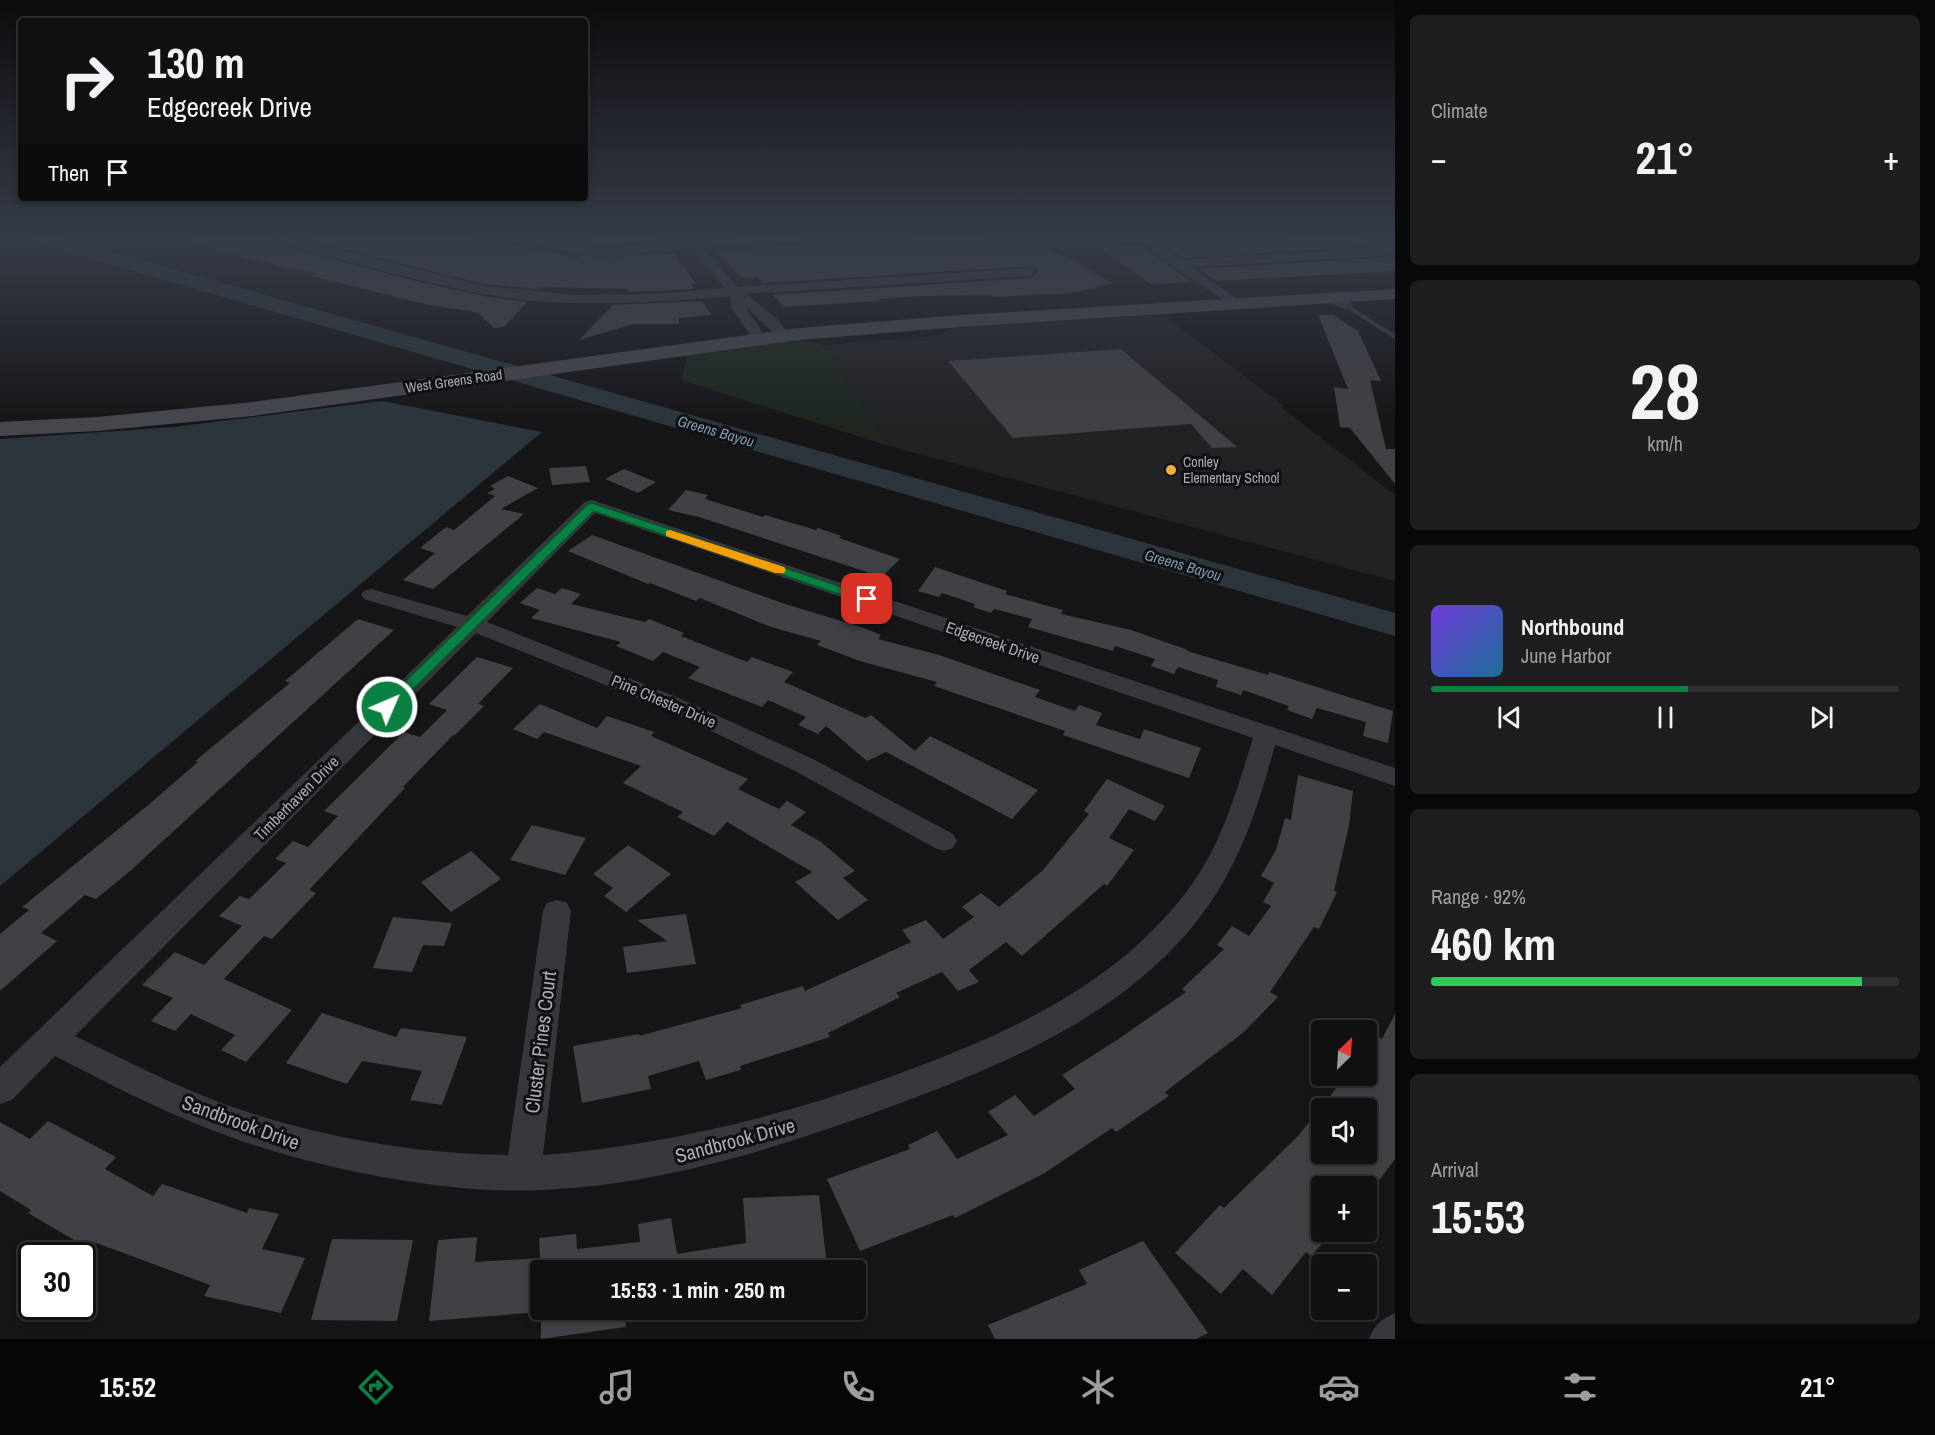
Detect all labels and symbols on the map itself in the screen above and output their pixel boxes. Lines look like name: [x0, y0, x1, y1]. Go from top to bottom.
street label: West Greens Road: [405, 365, 503, 397]
water label: Greens Bayou: [675, 410, 757, 452]
place label: Conley Elementary School: [1183, 453, 1279, 487]
marker: Conley Elementary School: [1164, 463, 1178, 477]
water label: Greens Bayou: [1142, 544, 1224, 586]
pin: [841, 573, 892, 624]
street label: Edgecreek Drive: [943, 616, 1043, 668]
street label: Pine Chester Drive: [608, 669, 720, 733]
position arrow: [355, 675, 419, 739]
street label: Timberhaven Drive: [249, 751, 343, 845]
street label: Cluster Pines Court: [518, 969, 562, 1115]
north arrow: [1311, 1020, 1377, 1086]
street label: Sandbrook Drive: [179, 1088, 303, 1156]
street label: Sandbrook Drive: [672, 1111, 798, 1169]
speed limit sign: 30: [18, 1242, 96, 1320]

